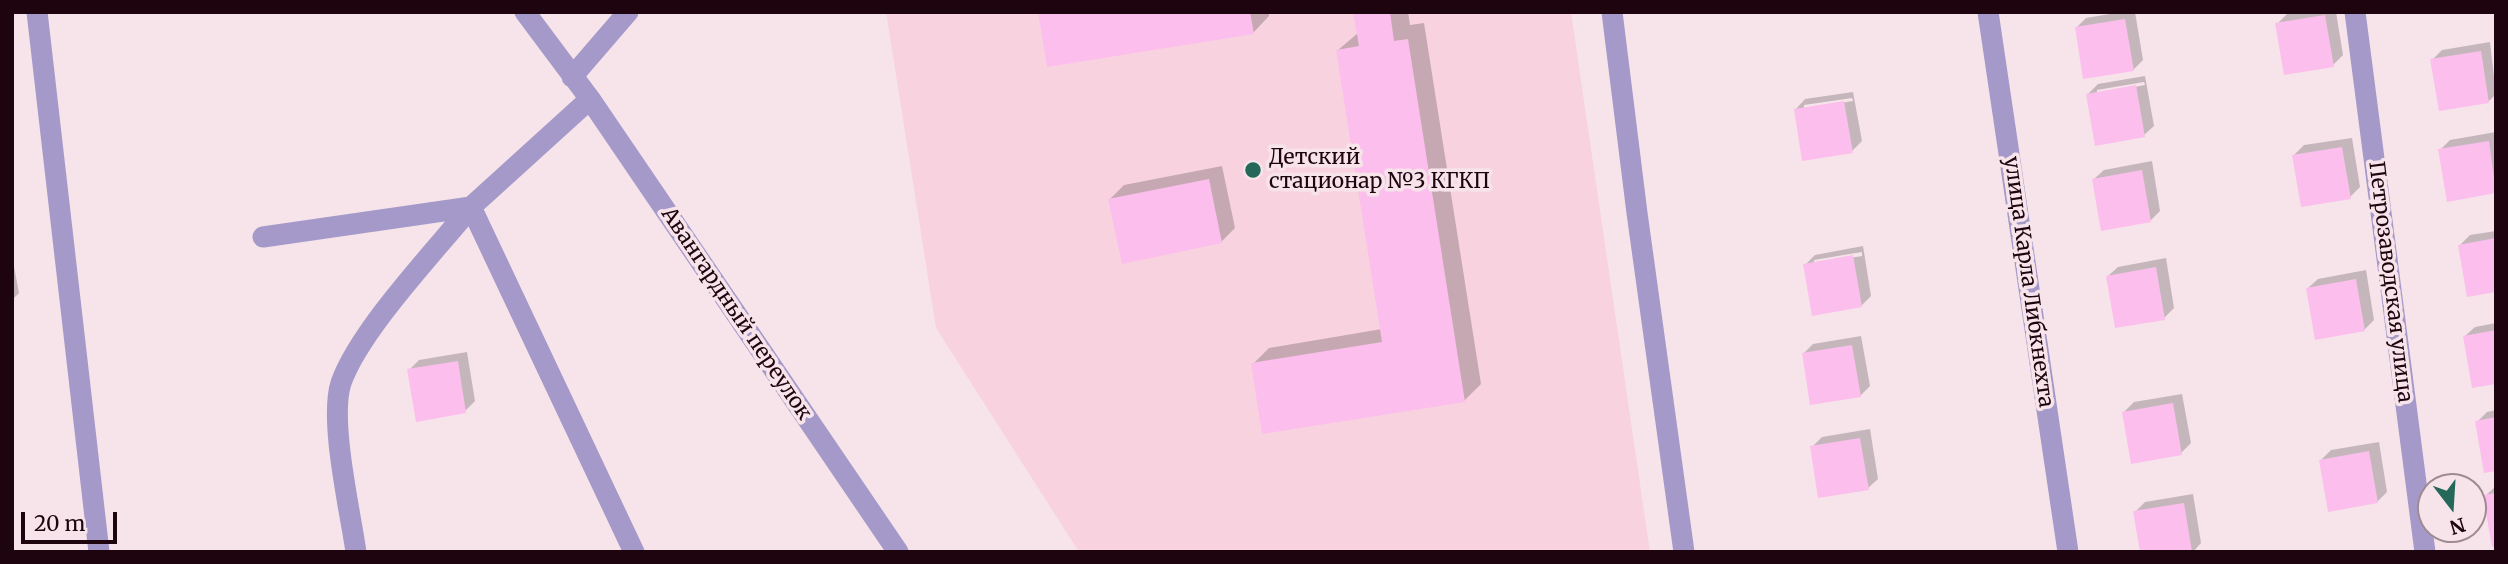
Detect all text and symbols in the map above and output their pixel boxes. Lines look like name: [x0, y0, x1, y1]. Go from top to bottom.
place label: Детский стационар №3 КГКП: [1269, 145, 1490, 195]
street label: улица Карла Либкнехта: [1998, 155, 2058, 409]
marker: Детский стационар №3 КГКП: [1243, 160, 1263, 180]
street label: Петрозаводская улица: [2363, 160, 2417, 404]
street label: Авангардный переулок: [655, 203, 817, 425]
north arrow: [2417, 473, 2487, 543]
scale bar: [24, 498, 121, 542]
text: 20 m: [34, 510, 85, 537]
text: N: [2447, 512, 2468, 540]

